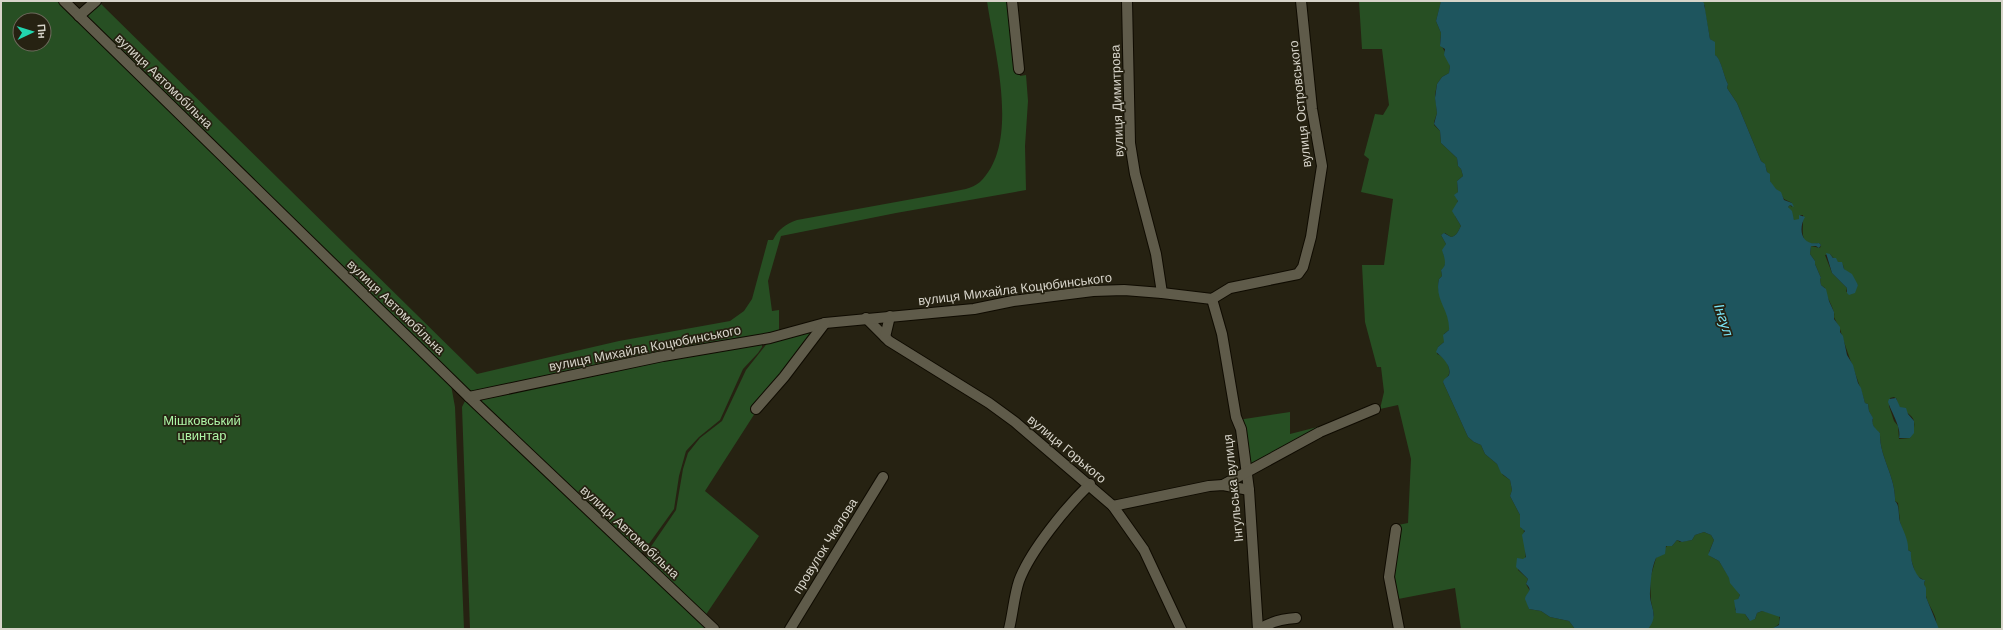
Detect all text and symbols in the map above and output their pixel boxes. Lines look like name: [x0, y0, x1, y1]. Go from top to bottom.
north arrow: [12, 12, 52, 52]
text: Пн: [35, 24, 48, 39]
street label: вулиця Автомобільна: [112, 31, 216, 132]
street label: вулиця Островського: [1286, 40, 1314, 168]
street label: вулиця Димитрова: [1108, 44, 1126, 157]
street label: вулиця Автомобільна: [344, 257, 448, 358]
street label: вулиця Михайла Коцюбинського: [917, 270, 1113, 308]
water label: Інгул: [1711, 302, 1737, 338]
street label: вулиця Михайла Коцюбинського: [548, 322, 742, 374]
street label: вулиця Горького: [1025, 412, 1109, 486]
park label: Мішковський цвинтар: [163, 413, 241, 443]
street label: Інгульська вулиця: [1220, 433, 1246, 543]
street label: вулиця Автомобільна: [578, 482, 683, 582]
street label: провулок Чкалова: [790, 495, 861, 596]

